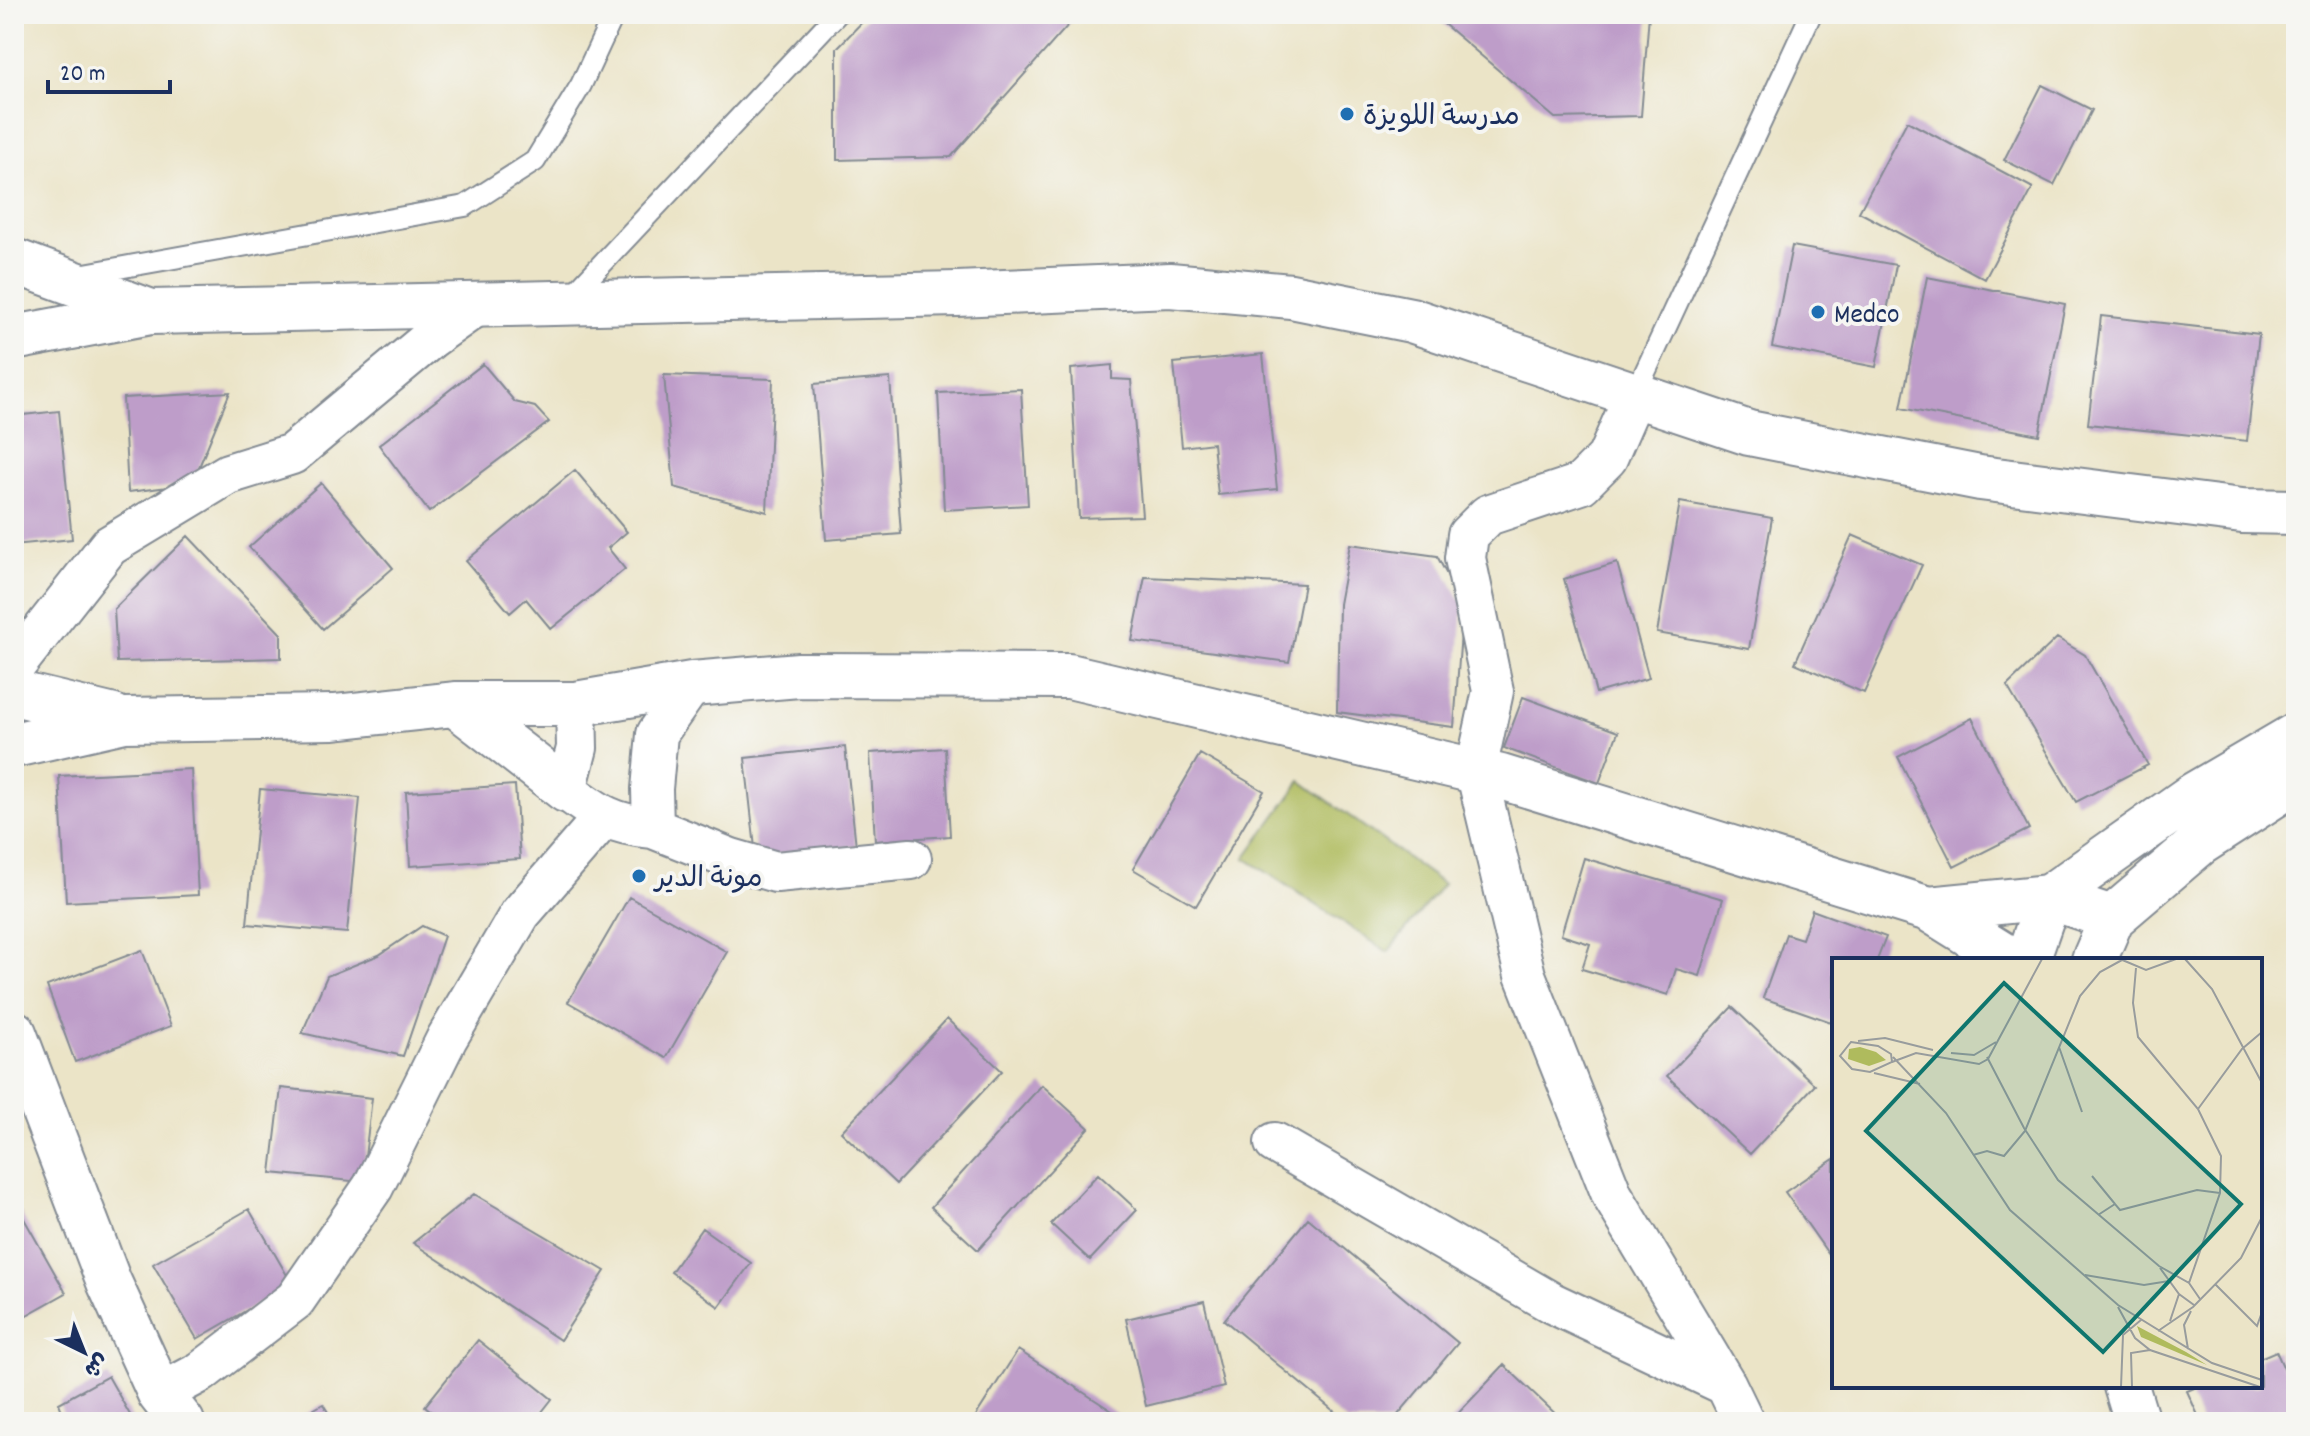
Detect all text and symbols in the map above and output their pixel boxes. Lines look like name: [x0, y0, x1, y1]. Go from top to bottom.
scale bar: [48, 44, 170, 94]
text: 20 m: [60, 58, 106, 92]
place label: مدرسة اللويزة: [1363, 99, 1520, 139]
marker: مدرسة اللويزة: [1338, 105, 1356, 123]
place label: Medco: [1834, 297, 1900, 337]
marker: Medco: [1809, 303, 1827, 321]
place label: مونة الدير: [653, 861, 763, 901]
marker: مونة الدير: [630, 867, 648, 885]
inset map: [1832, 958, 2262, 1388]
north arrow: [44, 1312, 124, 1392]
text: ش: [76, 1344, 115, 1384]

